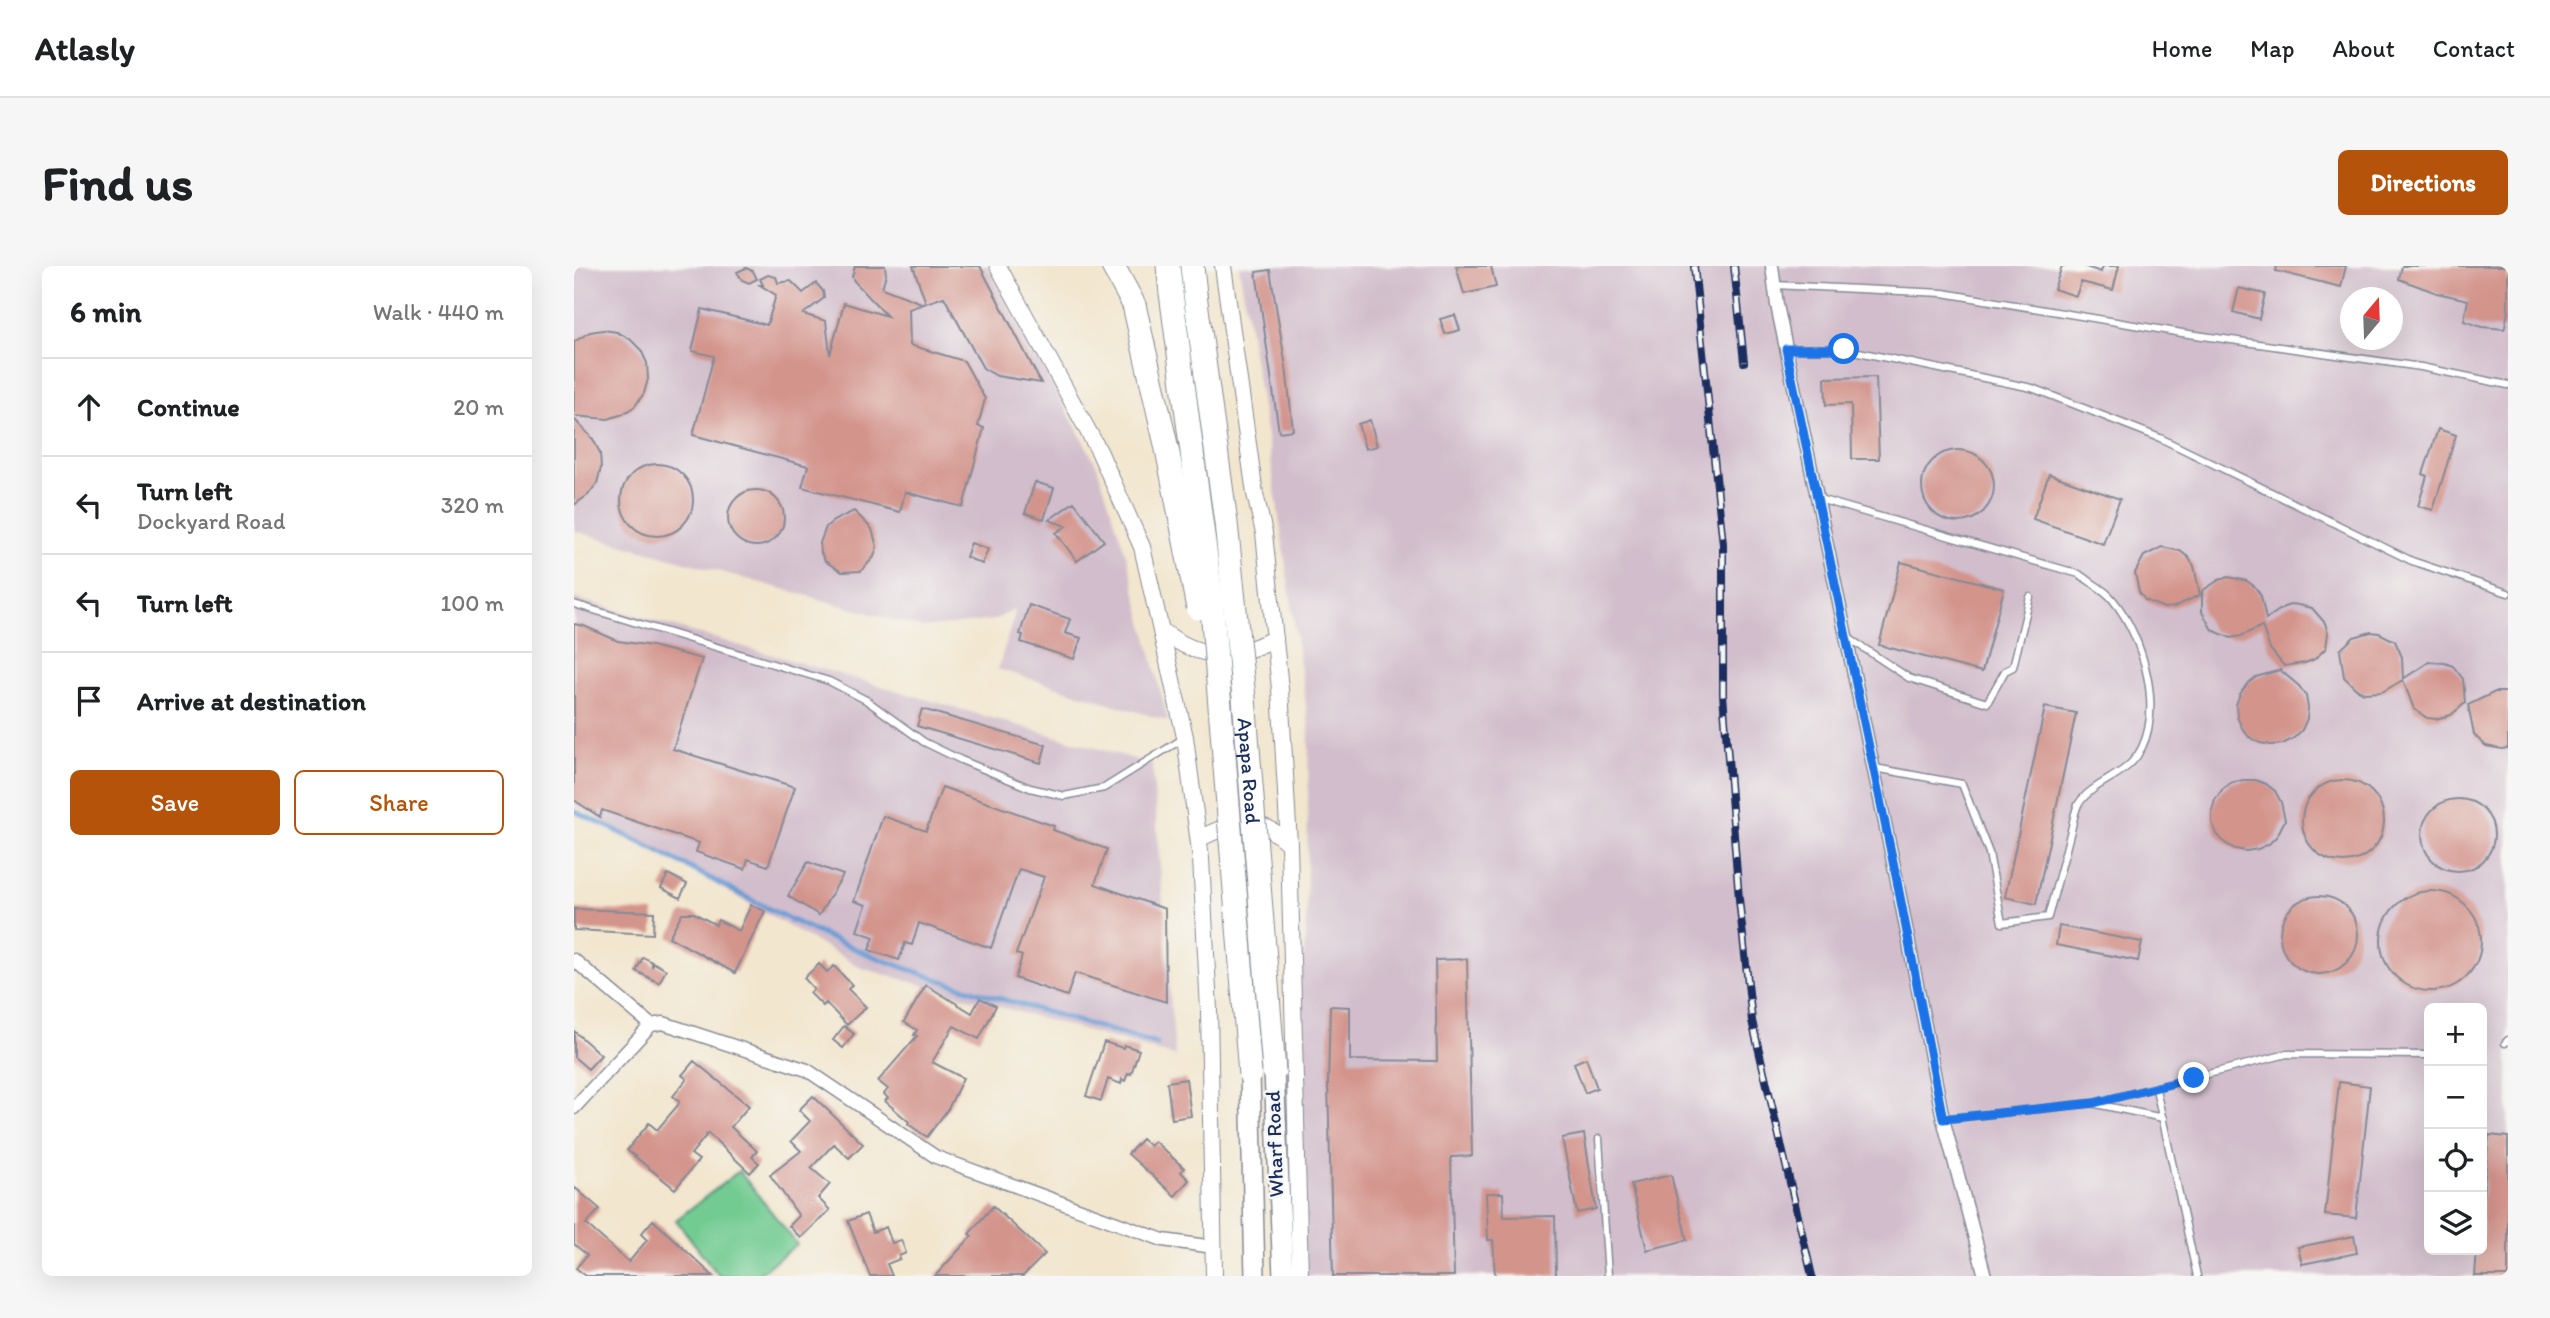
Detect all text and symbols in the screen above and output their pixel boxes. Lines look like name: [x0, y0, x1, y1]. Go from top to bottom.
text: Atlasly: [35, 29, 135, 68]
text: Home: [2152, 34, 2212, 63]
text: Map: [2250, 34, 2294, 63]
text: About: [2332, 34, 2395, 63]
text: Contact: [2433, 34, 2515, 63]
button: Directions: [2338, 150, 2508, 215]
text: Find us: [42, 153, 193, 212]
north arrow: [2340, 287, 2403, 350]
text: 6 min: [70, 293, 142, 330]
text: Walk · 440 m: [373, 298, 504, 326]
route start: [1828, 333, 1859, 364]
icon: ahead: [70, 388, 108, 426]
text: Continue: [137, 391, 240, 423]
text: 20 m: [453, 393, 504, 421]
text: Turn left: [137, 475, 233, 507]
icon: left: [70, 486, 108, 524]
text: 320 m: [441, 491, 504, 519]
text: Dockyard Road: [137, 507, 285, 535]
icon: left: [70, 584, 108, 622]
text: Turn left: [137, 587, 233, 619]
text: 100 m: [440, 589, 504, 617]
icon: arrive: [70, 682, 108, 720]
text: Arrive at destination: [137, 685, 366, 717]
street label: Apapa Road: [1233, 717, 1267, 825]
button: Save: [70, 770, 280, 835]
button: Share: [294, 770, 504, 835]
map controls: [2424, 1003, 2487, 1255]
button: +: [2424, 1003, 2487, 1066]
route end: [2178, 1062, 2209, 1093]
button: −: [2424, 1066, 2487, 1129]
street label: Wharf Road: [1260, 1090, 1288, 1198]
button: locate: [2424, 1129, 2487, 1192]
button: layers: [2424, 1192, 2487, 1255]

